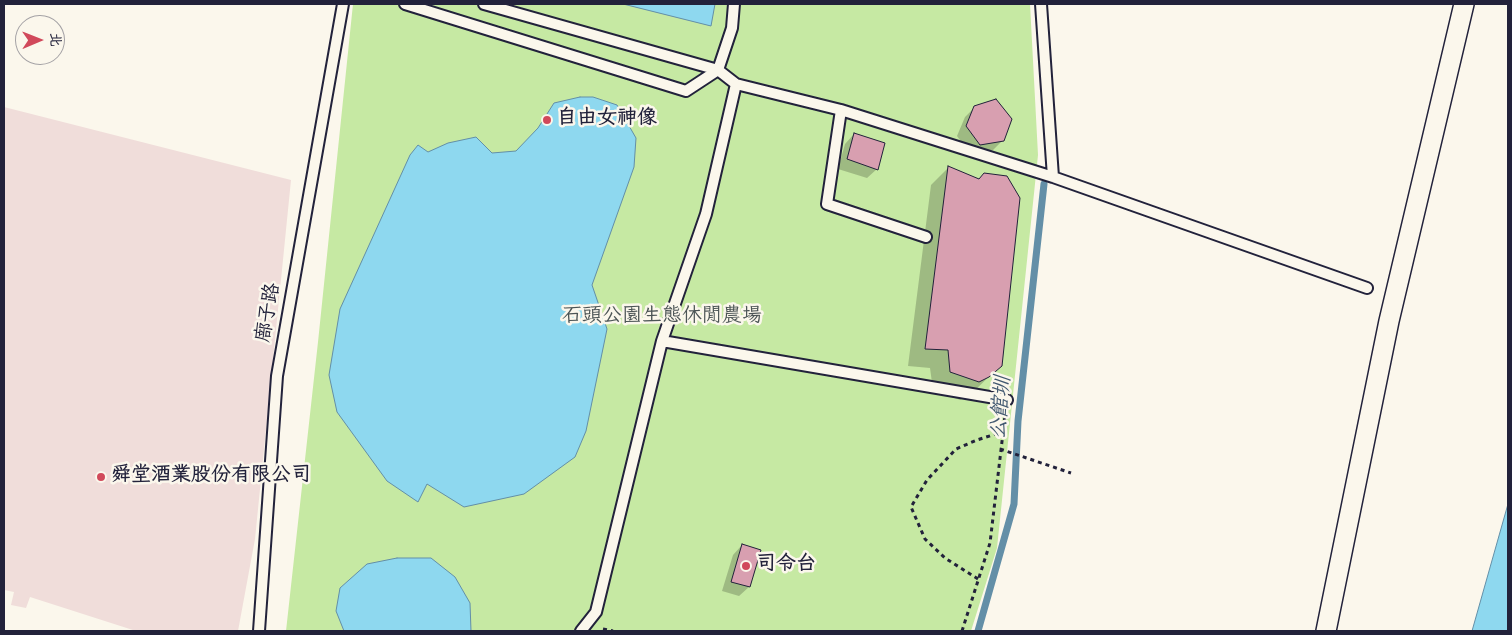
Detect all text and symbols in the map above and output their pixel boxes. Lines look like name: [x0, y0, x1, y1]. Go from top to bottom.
north arrow: [15, 15, 65, 65]
text: 北: [44, 33, 65, 47]
place label: 自由女神像: [557, 108, 657, 132]
marker: 自由女神像: [541, 114, 553, 126]
street label: 廍子路: [253, 281, 287, 345]
park label: 石頭公園生態休閒農場: [562, 306, 762, 330]
water label: 公館圳: [988, 376, 1018, 440]
place label: 舜堂酒業股份有限公司: [111, 465, 311, 489]
marker: 舜堂酒業股份有限公司: [95, 471, 107, 483]
place label: 司令台: [756, 554, 816, 578]
marker: 司令台: [740, 560, 752, 572]

